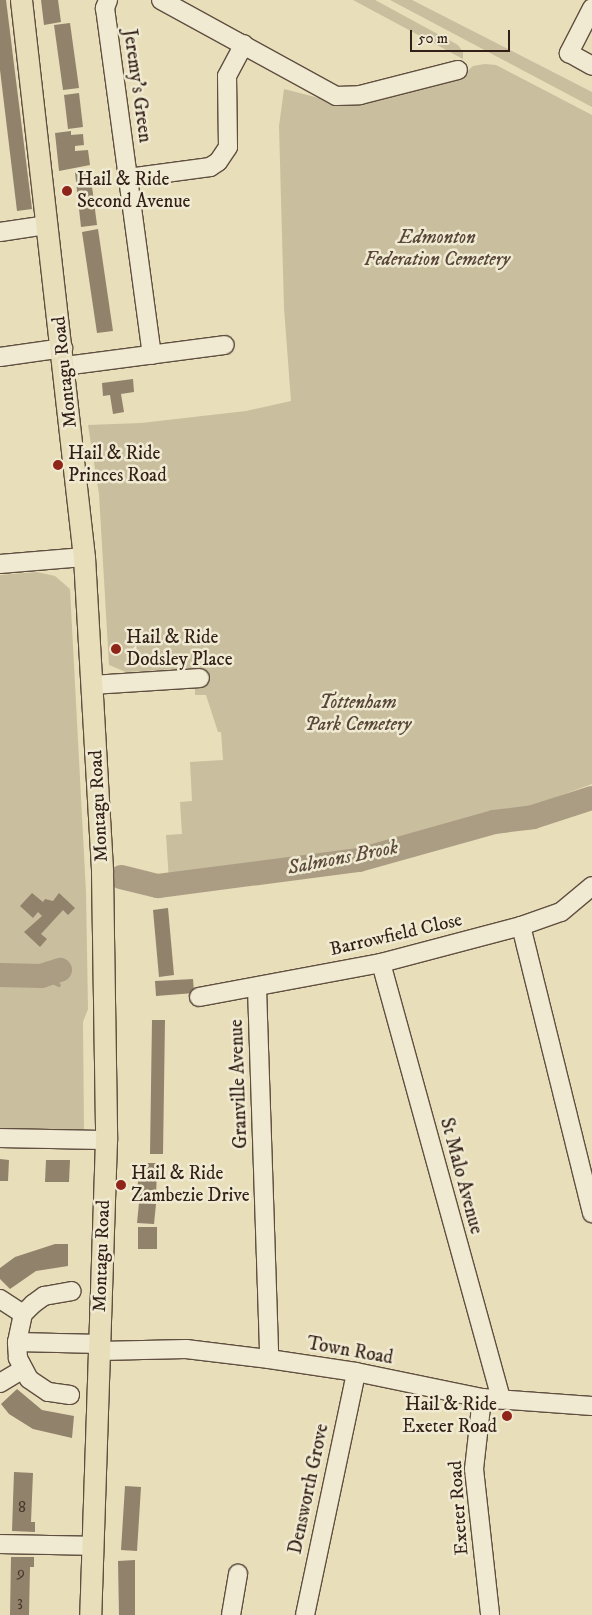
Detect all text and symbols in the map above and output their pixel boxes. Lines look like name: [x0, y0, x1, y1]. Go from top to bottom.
scale bar: [412, 20, 512, 52]
street label: Jeremy's Green: [118, 28, 156, 144]
text: 50 m: [418, 29, 448, 48]
place label: Hail & Ride Second Avenue: [77, 169, 190, 213]
marker: Hail & Ride Second Avenue: [61, 185, 73, 197]
park label: Edmonton Federation Cemetery: [364, 227, 510, 271]
street label: Montagu Road: [48, 315, 82, 429]
place label: Hail & Ride Princes Road: [68, 443, 167, 487]
marker: Hail & Ride Princes Road: [52, 459, 64, 471]
place label: Hail & Ride Dodsley Place: [126, 627, 233, 671]
marker: Hail & Ride Dodsley Place: [110, 643, 122, 655]
park label: Tottenham Park Cemetery: [305, 692, 411, 736]
street label: Montagu Road: [85, 749, 113, 863]
water label: Salmons Brook: [286, 836, 400, 880]
street label: Barrowfield Close: [328, 909, 464, 961]
street label: Granville Avenue: [225, 1019, 253, 1149]
street label: St Malo Avenue: [435, 1115, 487, 1237]
place label: Hail & Ride Zambezie Drive: [131, 1163, 250, 1207]
marker: Hail & Ride Zambezie Drive: [115, 1179, 127, 1191]
street label: Montagu Road: [89, 1200, 115, 1312]
street label: Town Road: [305, 1332, 395, 1370]
place label: Hail & Ride Exeter Road: [402, 1394, 497, 1438]
marker: Hail & Ride Exeter Road: [501, 1410, 513, 1422]
street label: Densworth Grove: [284, 1422, 334, 1556]
street label: Exeter Road: [444, 1460, 474, 1556]
house number: 8: [18, 1497, 26, 1517]
house number: 9: [17, 1562, 25, 1582]
house number: 3: [17, 1591, 23, 1611]

